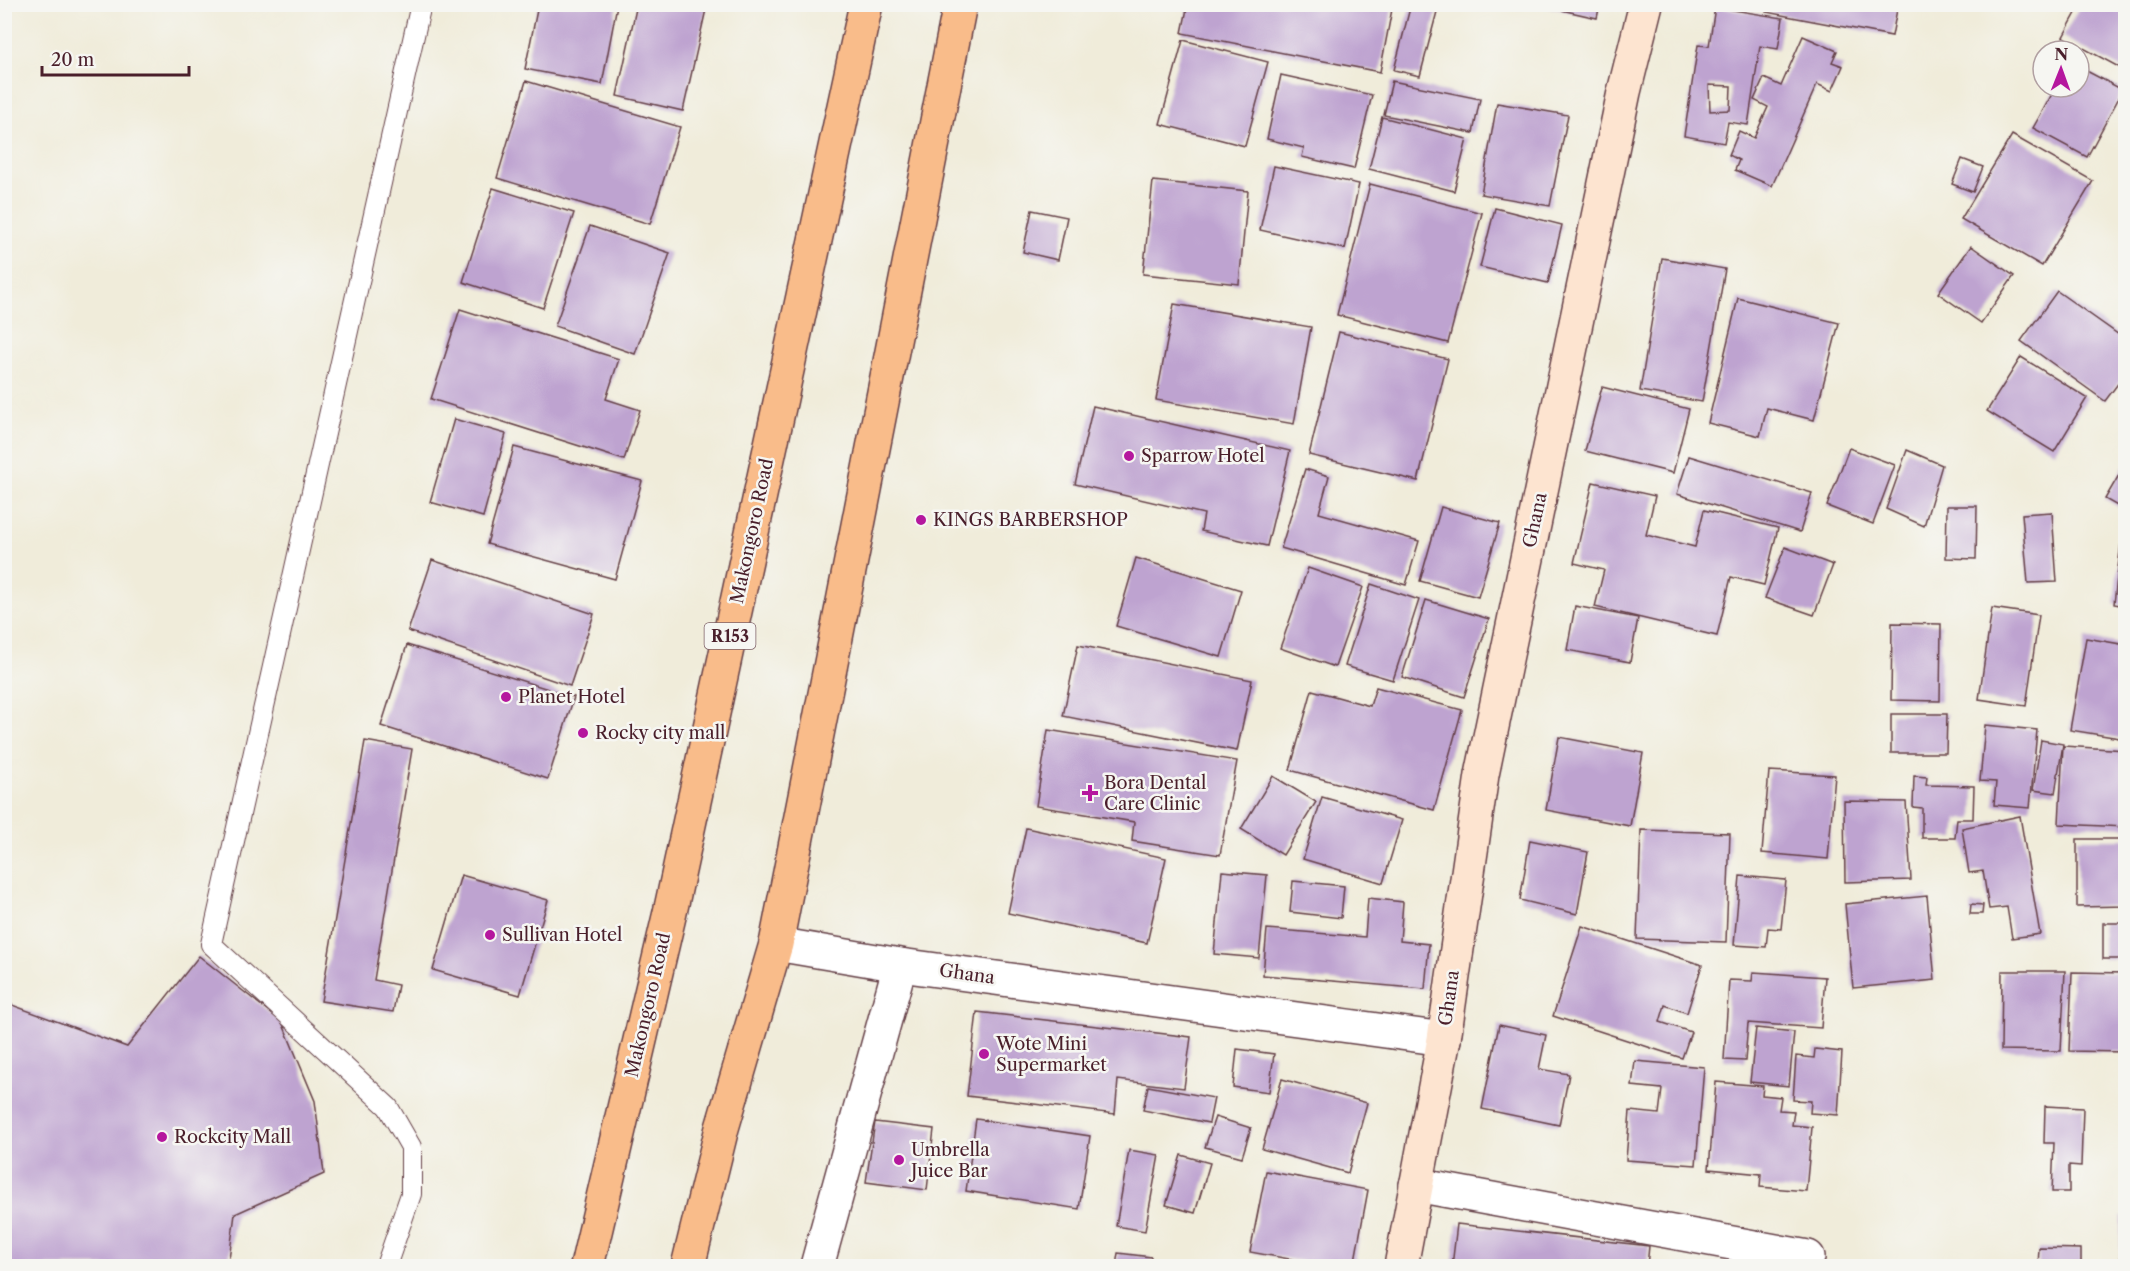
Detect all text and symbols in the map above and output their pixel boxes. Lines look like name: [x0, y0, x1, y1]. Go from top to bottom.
scale bar: [42, 39, 189, 77]
north arrow: [2031, 39, 2091, 99]
text: N: [2054, 44, 2068, 64]
text: 20 m: [51, 49, 95, 71]
place label: Sparrow Hotel: [1141, 445, 1265, 467]
marker: Sparrow Hotel: [1122, 449, 1136, 463]
street label: Makongoro Road: [726, 456, 778, 606]
street label: Ghana: [1518, 490, 1552, 550]
place label: KINGS BARBERSHOP: [933, 509, 1128, 531]
marker: KINGS BARBERSHOP: [914, 513, 928, 527]
road number: R153: [704, 623, 756, 649]
place label: Planet Hotel: [518, 686, 625, 708]
marker: Planet Hotel: [499, 690, 513, 704]
place label: Rocky city mall: [595, 722, 725, 744]
marker: Rocky city mall: [576, 726, 590, 740]
place label: Bora Dental Care Clinic: [1104, 772, 1206, 815]
marker: Bora Dental Care Clinic: [1081, 784, 1099, 802]
place label: Sullivan Hotel: [502, 924, 622, 946]
marker: Sullivan Hotel: [483, 928, 497, 942]
street label: Makongoro Road: [621, 931, 675, 1079]
street label: Ghana: [938, 959, 997, 989]
street label: Ghana: [1434, 968, 1464, 1027]
place label: Wote Mini Supermarket: [995, 1033, 1107, 1076]
marker: Wote Mini Supermarket: [977, 1047, 991, 1061]
place label: Rockcity Mall: [174, 1126, 291, 1148]
marker: Rockcity Mall: [155, 1130, 169, 1144]
place label: Umbrella Juice Bar: [908, 1139, 990, 1182]
marker: Umbrella Juice Bar: [892, 1153, 906, 1167]

